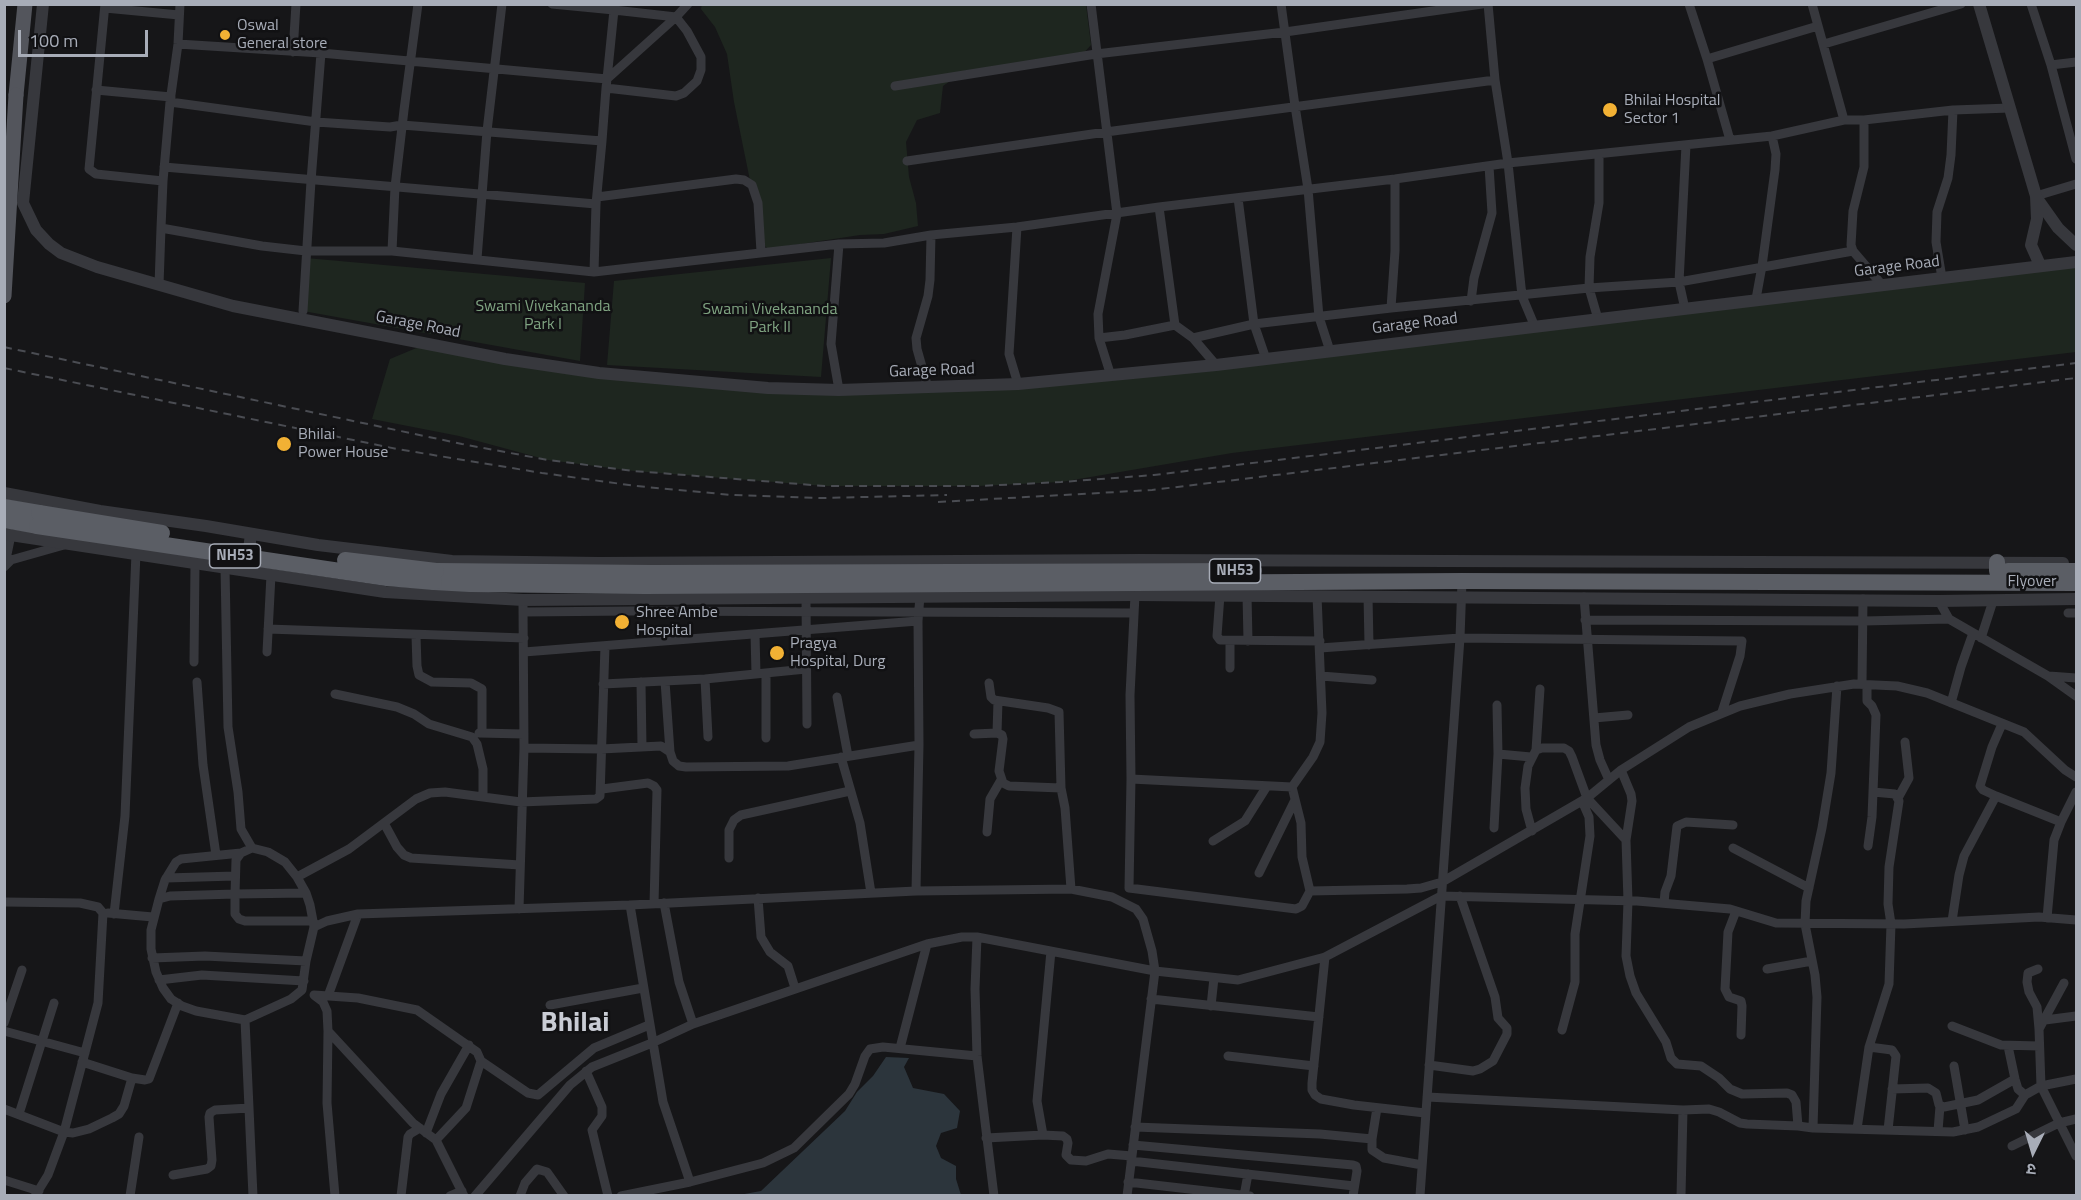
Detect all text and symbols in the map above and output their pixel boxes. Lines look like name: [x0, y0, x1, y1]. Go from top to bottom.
place label: Oswal General store: [237, 16, 327, 54]
scale bar: [21, 18, 152, 56]
text: 100 m: [29, 27, 78, 54]
marker: Oswal General store: [218, 28, 232, 42]
place label: Bhilai Hospital Sector 1: [1624, 91, 1721, 129]
marker: Bhilai Hospital Sector 1: [1601, 101, 1619, 119]
street label: Garage Road: [1853, 252, 1941, 282]
park label: Swami Vivekananda Park I: [476, 297, 610, 335]
park label: Swami Vivekananda Park II: [703, 300, 837, 338]
street label: Garage Road: [374, 307, 462, 343]
street label: Garage Road: [1371, 309, 1459, 339]
street label: Garage Road: [889, 360, 975, 382]
place label: Bhilai Power House: [298, 425, 388, 463]
marker: Bhilai Power House: [275, 435, 293, 453]
road number: NH53: [210, 544, 260, 568]
road number: NH53: [1210, 559, 1260, 583]
street label: Flyover: [2007, 572, 2057, 592]
place label: Shree Ambe Hospital: [636, 603, 718, 641]
marker: Shree Ambe Hospital: [613, 613, 631, 631]
place label: Pragya Hospital, Durg: [790, 634, 885, 672]
marker: Pragya Hospital, Durg: [768, 644, 786, 662]
district label: Bhilai: [541, 1007, 609, 1041]
north arrow: [2003, 1122, 2063, 1182]
text: उ: [2026, 1158, 2037, 1182]

